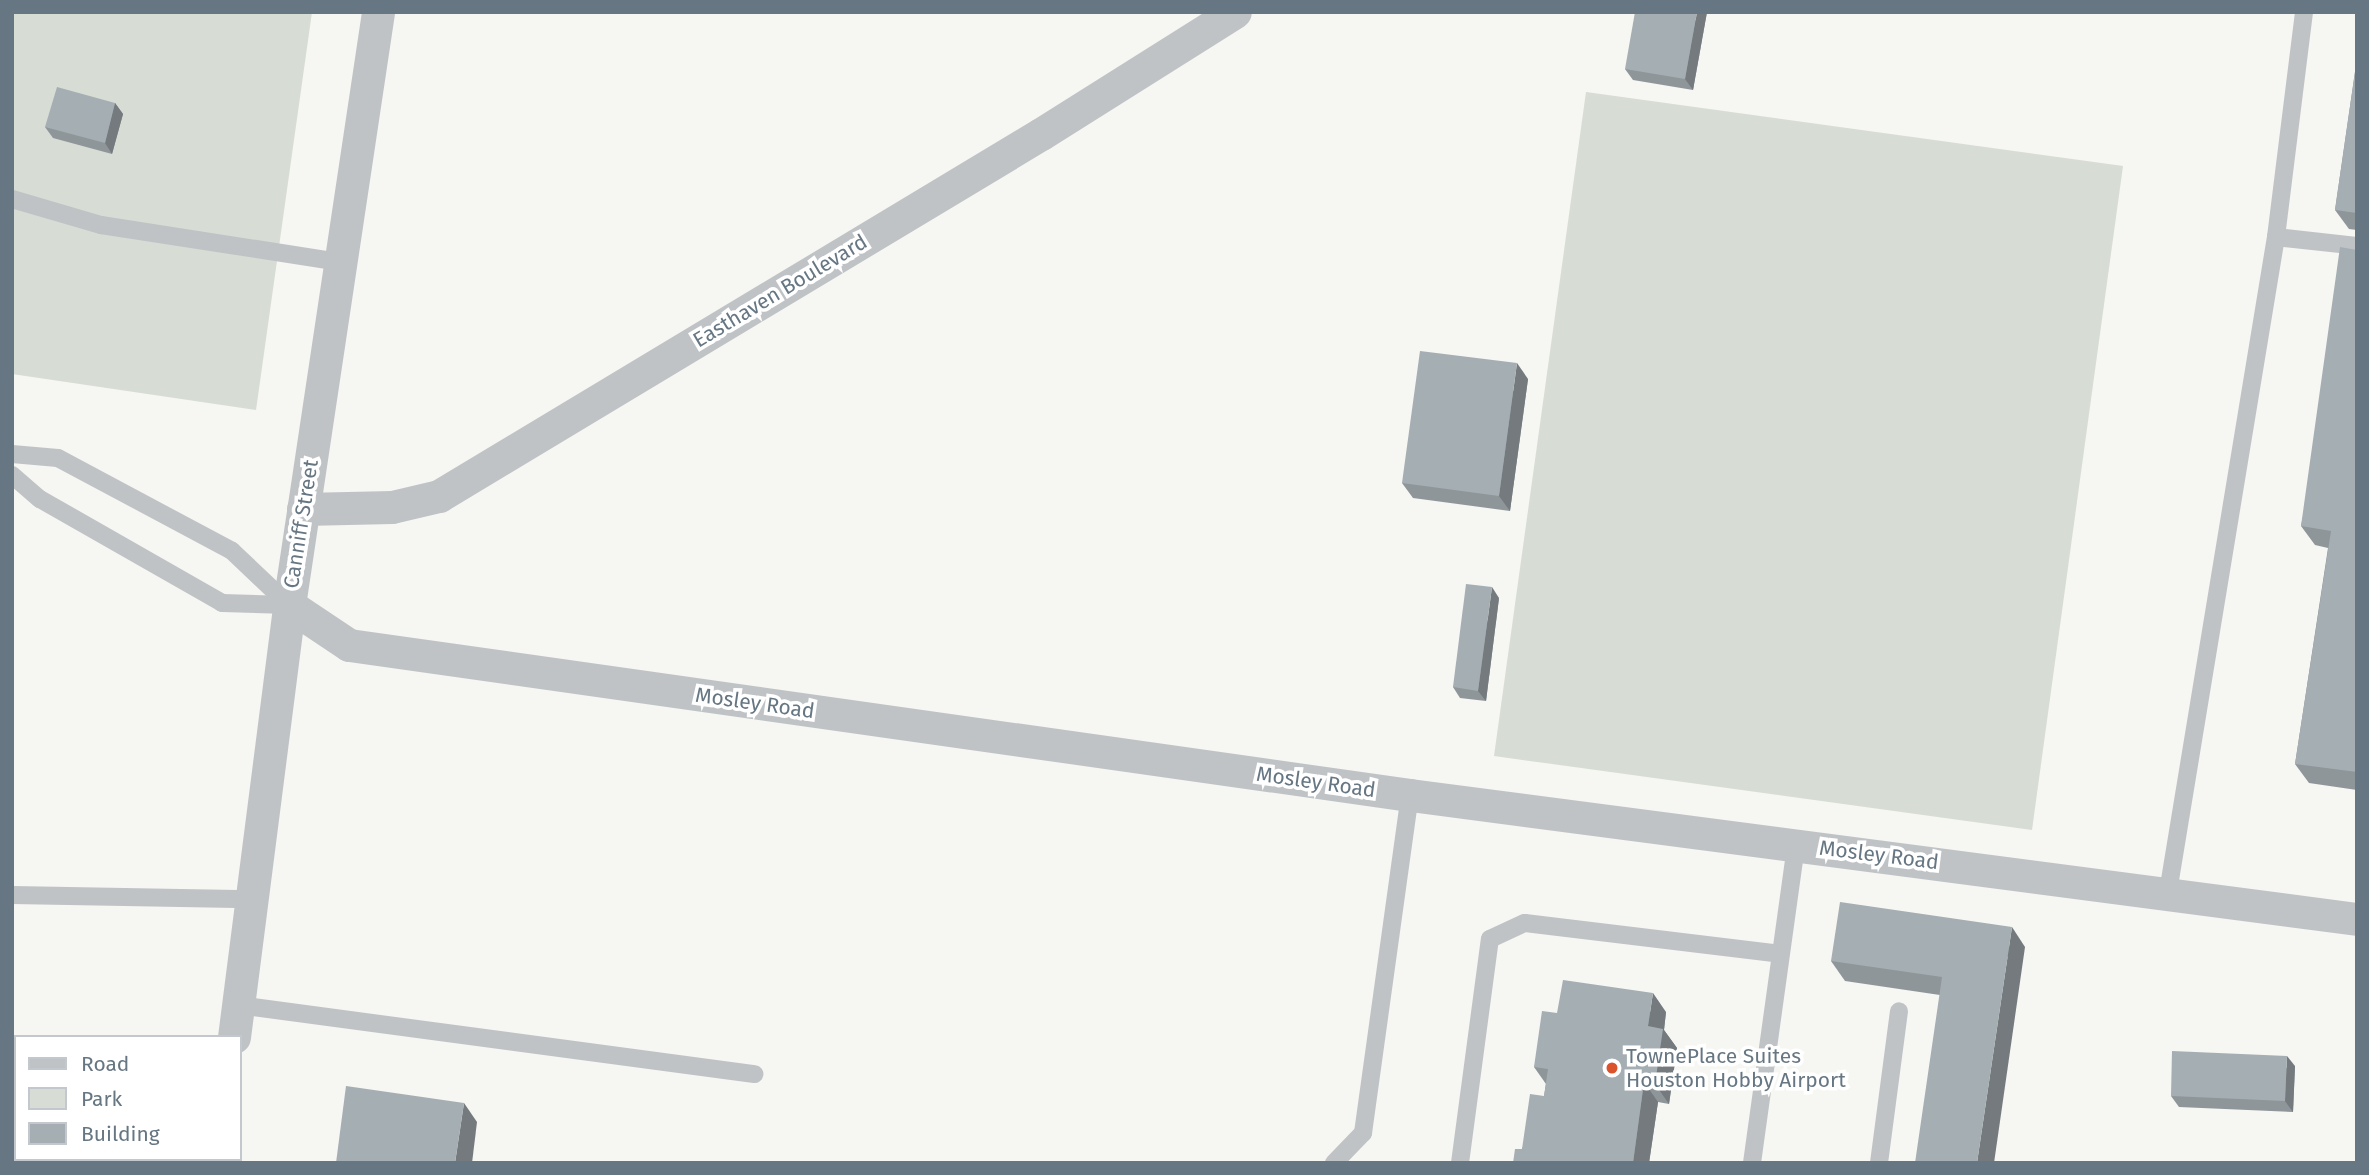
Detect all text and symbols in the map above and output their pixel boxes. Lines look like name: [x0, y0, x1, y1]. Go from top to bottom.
street label: Easthaven Boulevard: [688, 229, 872, 353]
street label: Canniff Street: [278, 458, 324, 590]
street label: Mosley Road: [694, 682, 816, 724]
street label: Mosley Road: [1255, 761, 1377, 803]
street label: Mosley Road: [1818, 835, 1940, 875]
legend: [14, 1035, 242, 1161]
place label: TownePlace Suites Houston Hobby Airport: [1626, 1043, 1846, 1093]
text: Road: [81, 1051, 129, 1077]
marker: TownePlace Suites Houston Hobby Airport: [1604, 1060, 1620, 1076]
text: Park: [81, 1086, 122, 1112]
text: Building: [81, 1121, 160, 1147]

